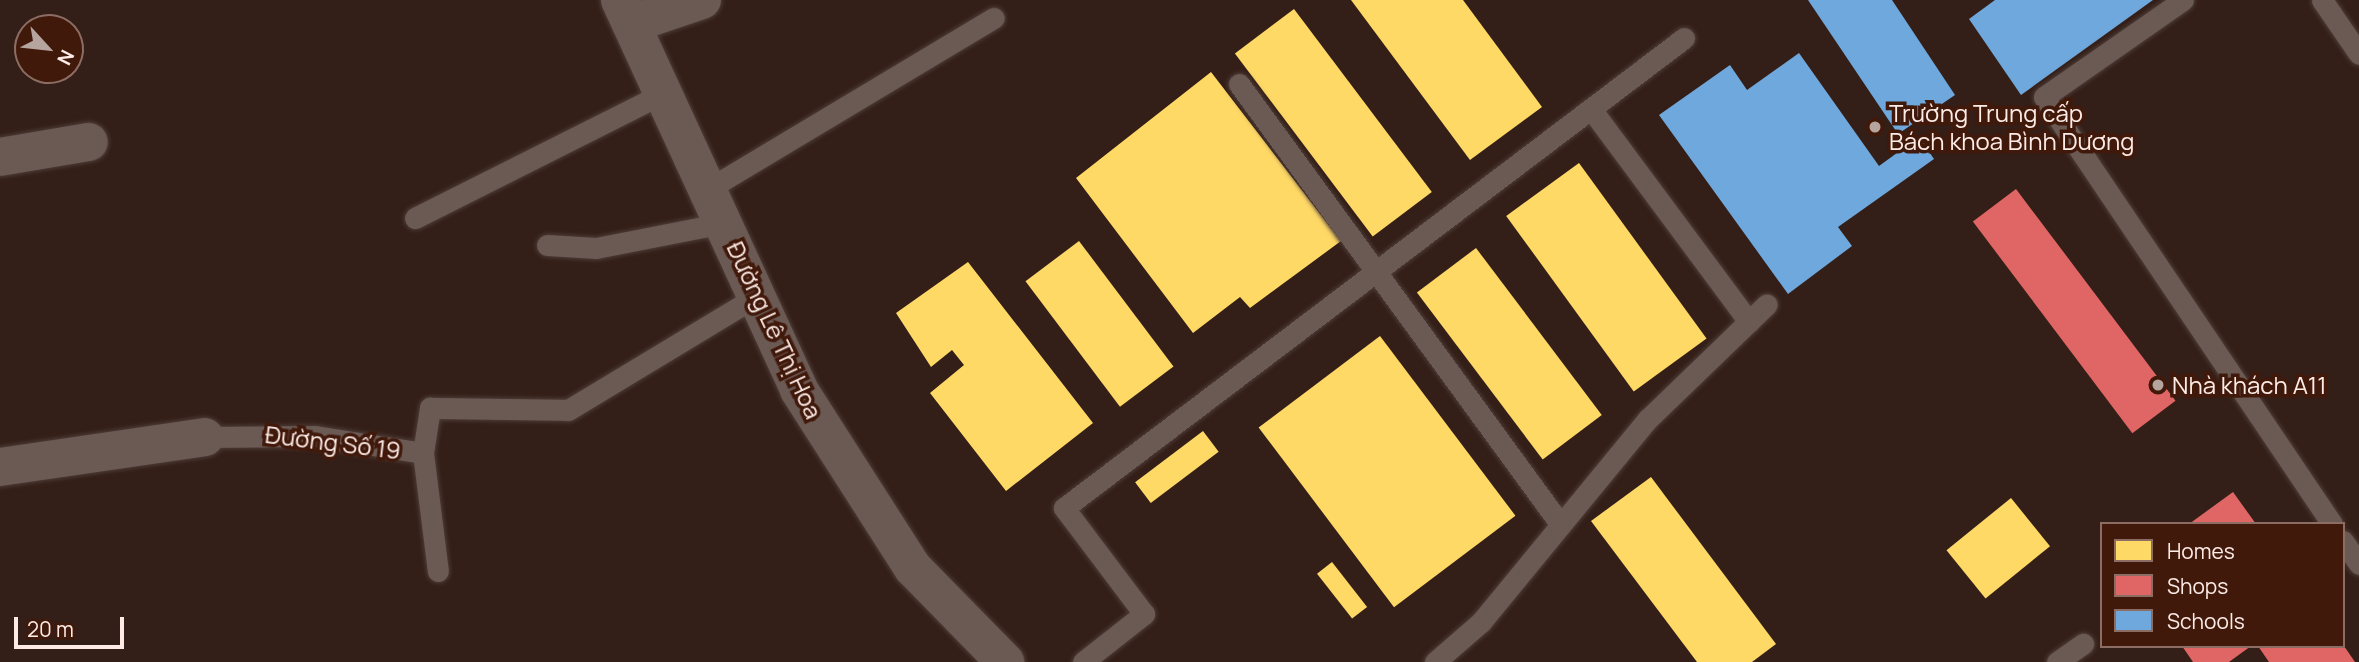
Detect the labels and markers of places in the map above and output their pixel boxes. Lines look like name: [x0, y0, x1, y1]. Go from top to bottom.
place label: Trường Trung cấp Bách khoa Bình Dương: [1889, 99, 2135, 155]
marker: Trường Trung cấp Bách khoa Bình Dương: [1867, 119, 1883, 135]
place label: Nhà khách A11: [2172, 371, 2327, 399]
marker: Nhà khách A11: [2150, 377, 2166, 393]

